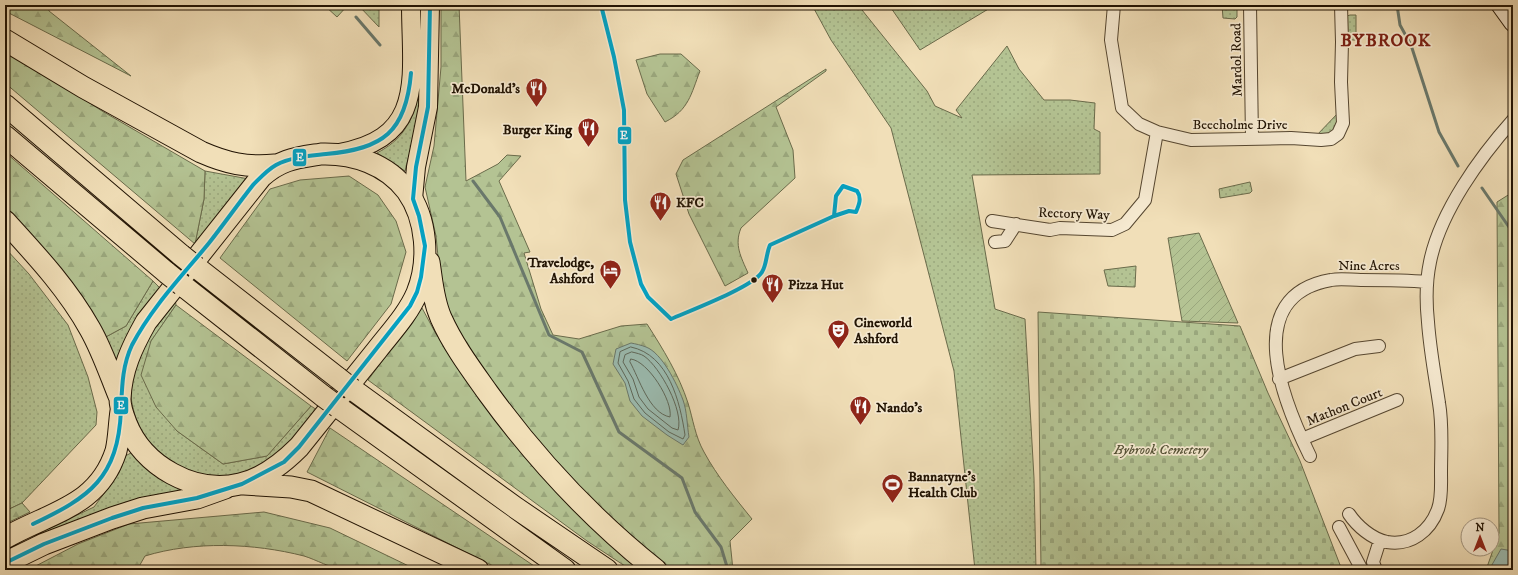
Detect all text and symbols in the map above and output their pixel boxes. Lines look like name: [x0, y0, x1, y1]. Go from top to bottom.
street label: Mardol Road: [1227, 23, 1247, 97]
district label: BYBROOK: [1341, 30, 1431, 52]
restaurant icon: McDonald's: [523, 75, 549, 108]
place label: McDonald's: [452, 80, 520, 98]
restaurant icon: Burger King: [575, 116, 601, 149]
street label: Beecholme Drive: [1192, 116, 1288, 134]
place label: Burger King: [503, 121, 573, 139]
line badge: E: [617, 126, 632, 145]
text: E: [620, 129, 628, 143]
line badge: E: [292, 148, 307, 167]
text: E: [296, 151, 304, 165]
restaurant icon: KFC: [648, 189, 674, 222]
place label: KFC: [676, 194, 704, 212]
street label: Rectory Way: [1038, 204, 1110, 224]
place label: Travelodge, Ashford: [526, 254, 595, 288]
hotel icon: Travelodge, Ashford: [597, 257, 623, 290]
street label: Nine Acres: [1338, 257, 1400, 275]
restaurant icon: Pizza Hut: [759, 271, 785, 304]
unlabelled marker: [749, 275, 759, 285]
place label: Pizza Hut: [788, 276, 844, 294]
place label: Cineworld Ashford: [853, 314, 913, 348]
theatre icon: Cineworld Ashford: [826, 317, 852, 350]
street label: Mathon Court: [1304, 383, 1385, 430]
restaurant icon: Nando's: [848, 394, 874, 427]
line badge: E: [113, 396, 129, 415]
text: E: [117, 399, 125, 413]
place label: Nando's: [876, 399, 923, 417]
park label: Bybrook Cemetery: [1113, 441, 1209, 459]
place label: Bannatyne's Health Club: [908, 468, 977, 502]
sports icon: Bannatyne's Health Club: [879, 471, 905, 504]
north arrow: [1460, 517, 1500, 557]
text: N: [1475, 521, 1485, 535]

